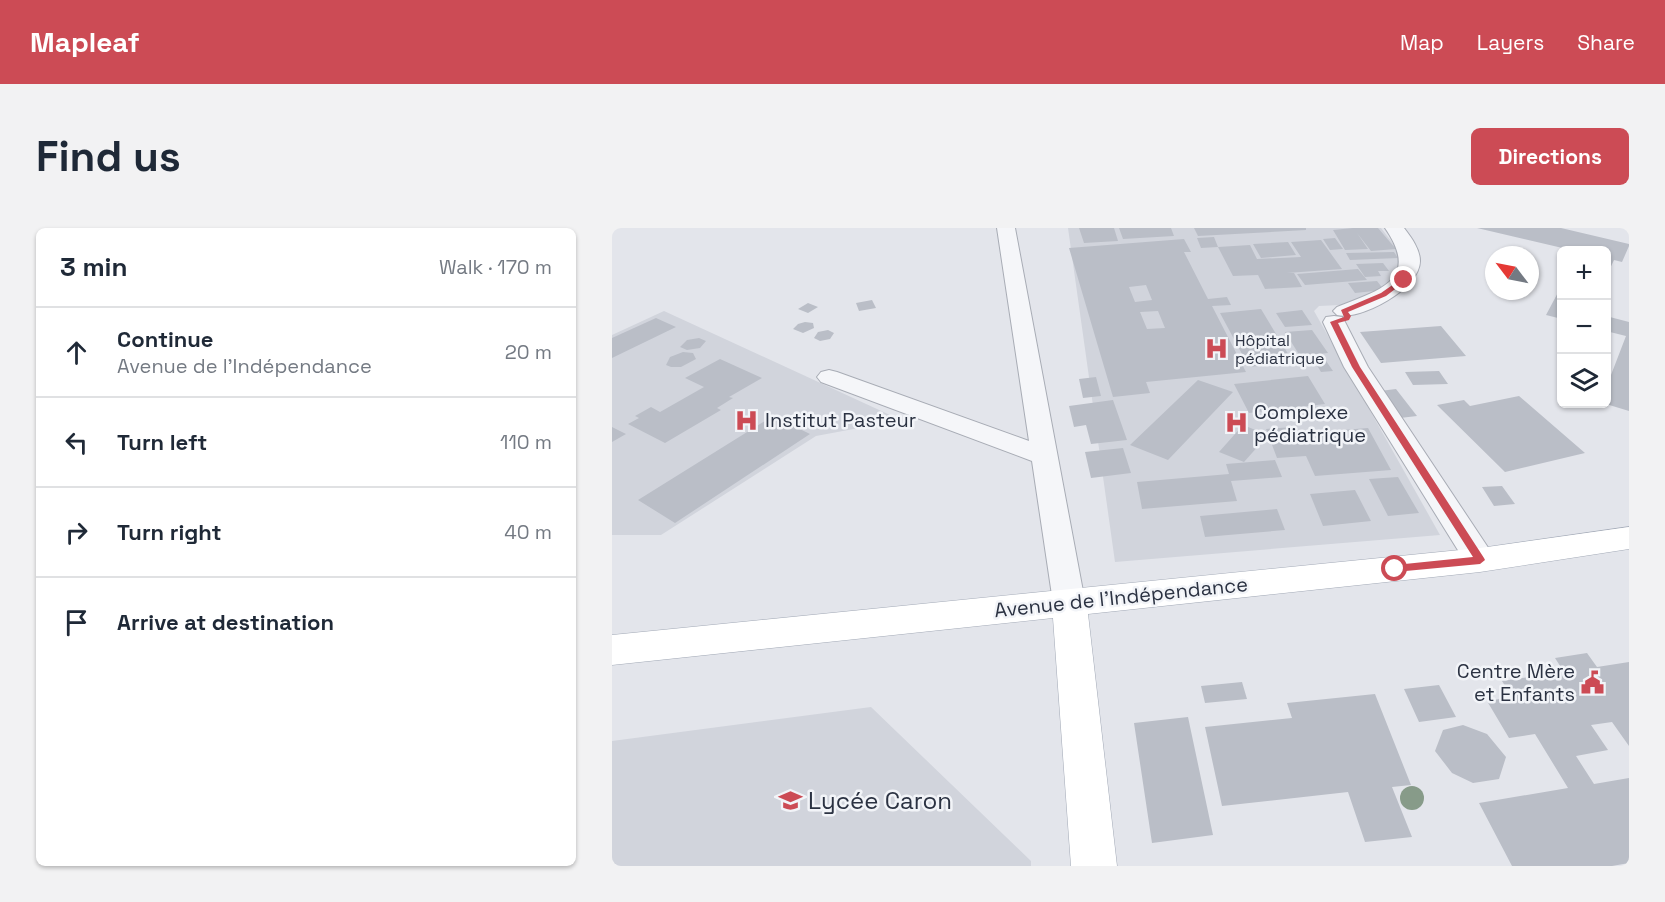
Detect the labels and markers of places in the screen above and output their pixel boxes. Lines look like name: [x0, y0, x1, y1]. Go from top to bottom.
place label: Hôpital pédiatrique: [1235, 330, 1325, 369]
hospital icon: Hôpital pédiatrique: [1204, 336, 1230, 362]
place label: Complexe pédiatrique: [1254, 399, 1366, 448]
hospital icon: Institut Pasteur: [734, 407, 760, 433]
place label: Institut Pasteur: [765, 407, 916, 433]
hospital icon: Complexe pédiatrique: [1223, 410, 1249, 436]
place label: Centre Mère et Enfants: [1457, 658, 1575, 707]
public building icon: Centre Mère et Enfants: [1580, 670, 1606, 696]
place label: Lycée Caron: [808, 785, 952, 816]
school or university icon: Lycée Caron: [777, 788, 803, 814]

